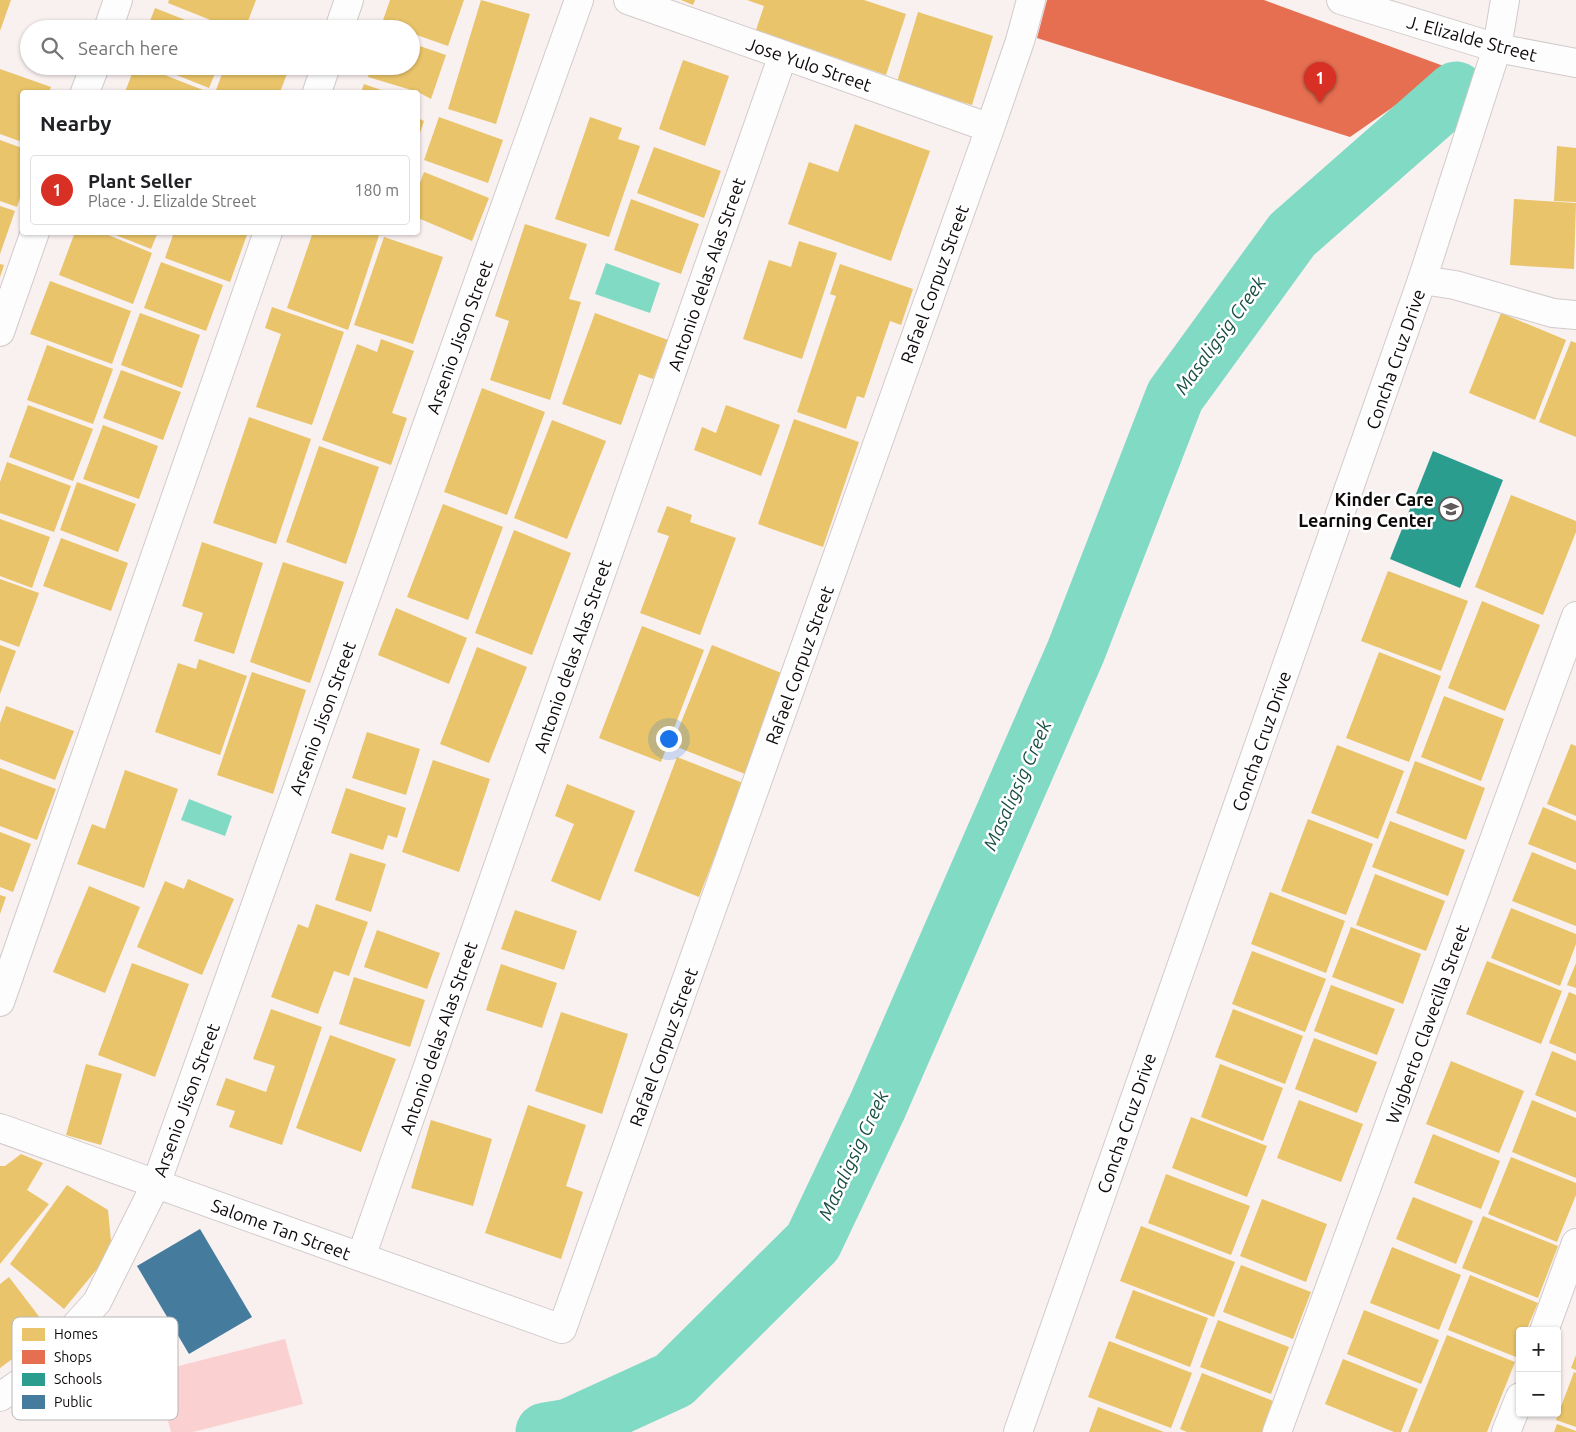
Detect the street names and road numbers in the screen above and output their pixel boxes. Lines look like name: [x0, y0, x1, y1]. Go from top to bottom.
street label: J. Elizalde Street: [1405, 11, 1539, 65]
street label: Jose Yulo Street: [744, 33, 874, 95]
street label: Antonio delas Alas Street: [663, 175, 749, 373]
street label: Rafael Corpuz Street: [896, 202, 972, 366]
street label: Arsenio Jison Street: [422, 258, 496, 416]
street label: Concha Cruz Drive: [1362, 286, 1428, 432]
street label: Antonio delas Alas Street: [529, 557, 615, 755]
street label: Rafael Corpuz Street: [761, 583, 837, 747]
street label: Arsenio Jison Street: [285, 639, 359, 797]
street label: Concha Cruz Drive: [1228, 668, 1294, 814]
street label: Wigberto Clavecilla Street: [1382, 922, 1472, 1126]
street label: Antonio delas Alas Street: [395, 939, 481, 1137]
street label: Rafael Corpuz Street: [625, 965, 701, 1129]
street label: Arsenio Jison Street: [149, 1021, 223, 1179]
street label: Concha Cruz Drive: [1093, 1050, 1159, 1196]
street label: Salome Tan Street: [209, 1195, 353, 1263]

